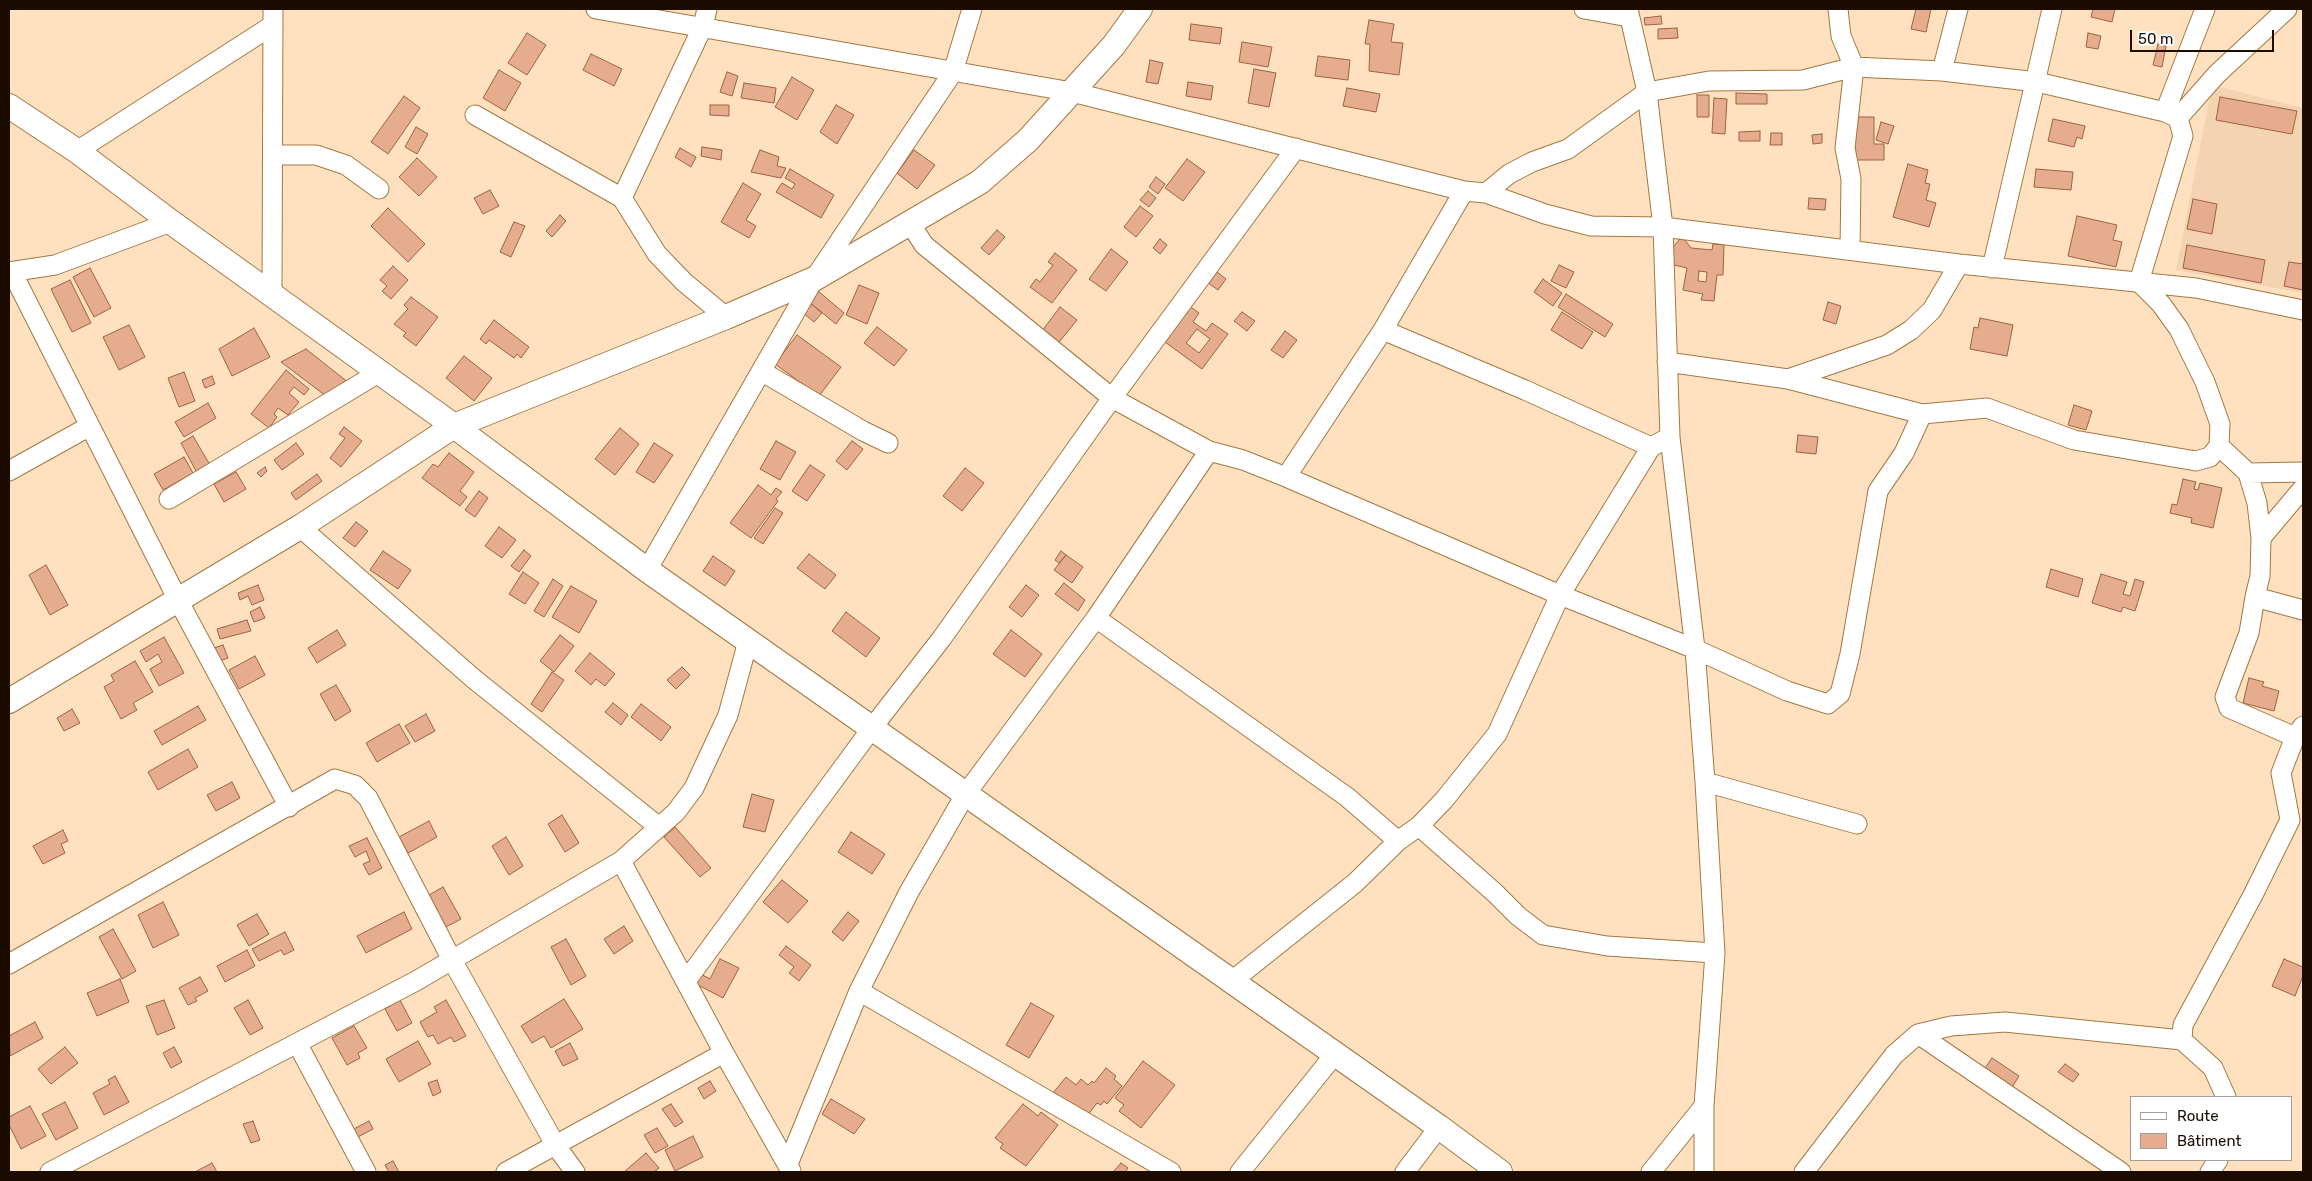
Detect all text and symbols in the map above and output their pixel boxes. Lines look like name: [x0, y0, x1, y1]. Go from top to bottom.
scale bar: [2132, 20, 2276, 52]
text: 50 m: [2138, 30, 2173, 48]
legend: [2130, 1096, 2292, 1161]
text: Route: [2177, 1107, 2219, 1125]
text: Bâtiment: [2177, 1132, 2241, 1150]

